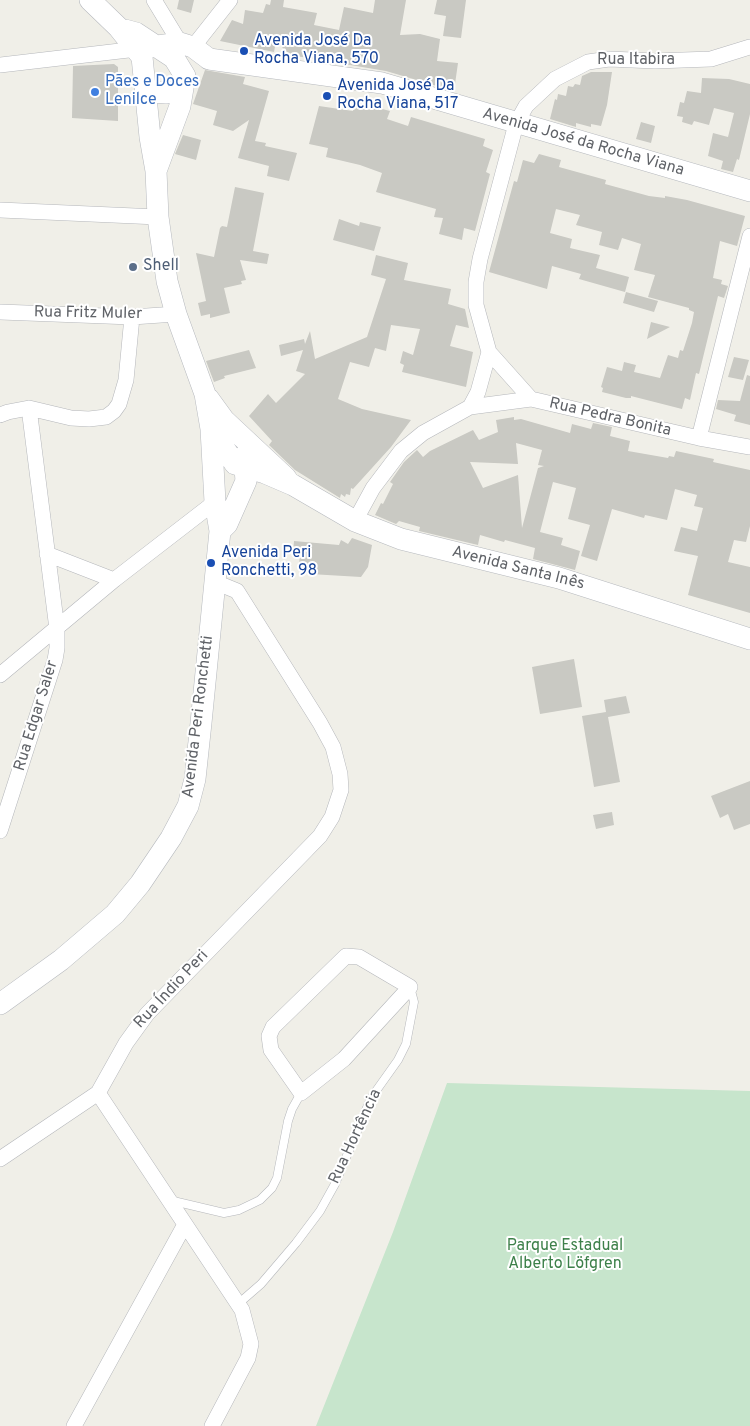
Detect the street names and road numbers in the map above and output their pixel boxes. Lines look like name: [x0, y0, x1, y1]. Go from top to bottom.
street label: Rua Itabira: [597, 51, 675, 71]
street label: Avenida José da Rocha Viana: [480, 105, 686, 181]
street label: Rua Fritz Muler: [34, 303, 142, 325]
street label: Rua Pedra Bonita: [547, 395, 673, 441]
street label: Avenida Santa Inês: [450, 543, 586, 595]
street label: Avenida Peri Ronchetti: [179, 635, 219, 799]
street label: Rua Edgar Saler: [11, 658, 63, 774]
street label: Rua Índio Peri: [131, 947, 213, 1033]
street label: Rua Hortência: [326, 1087, 386, 1187]

